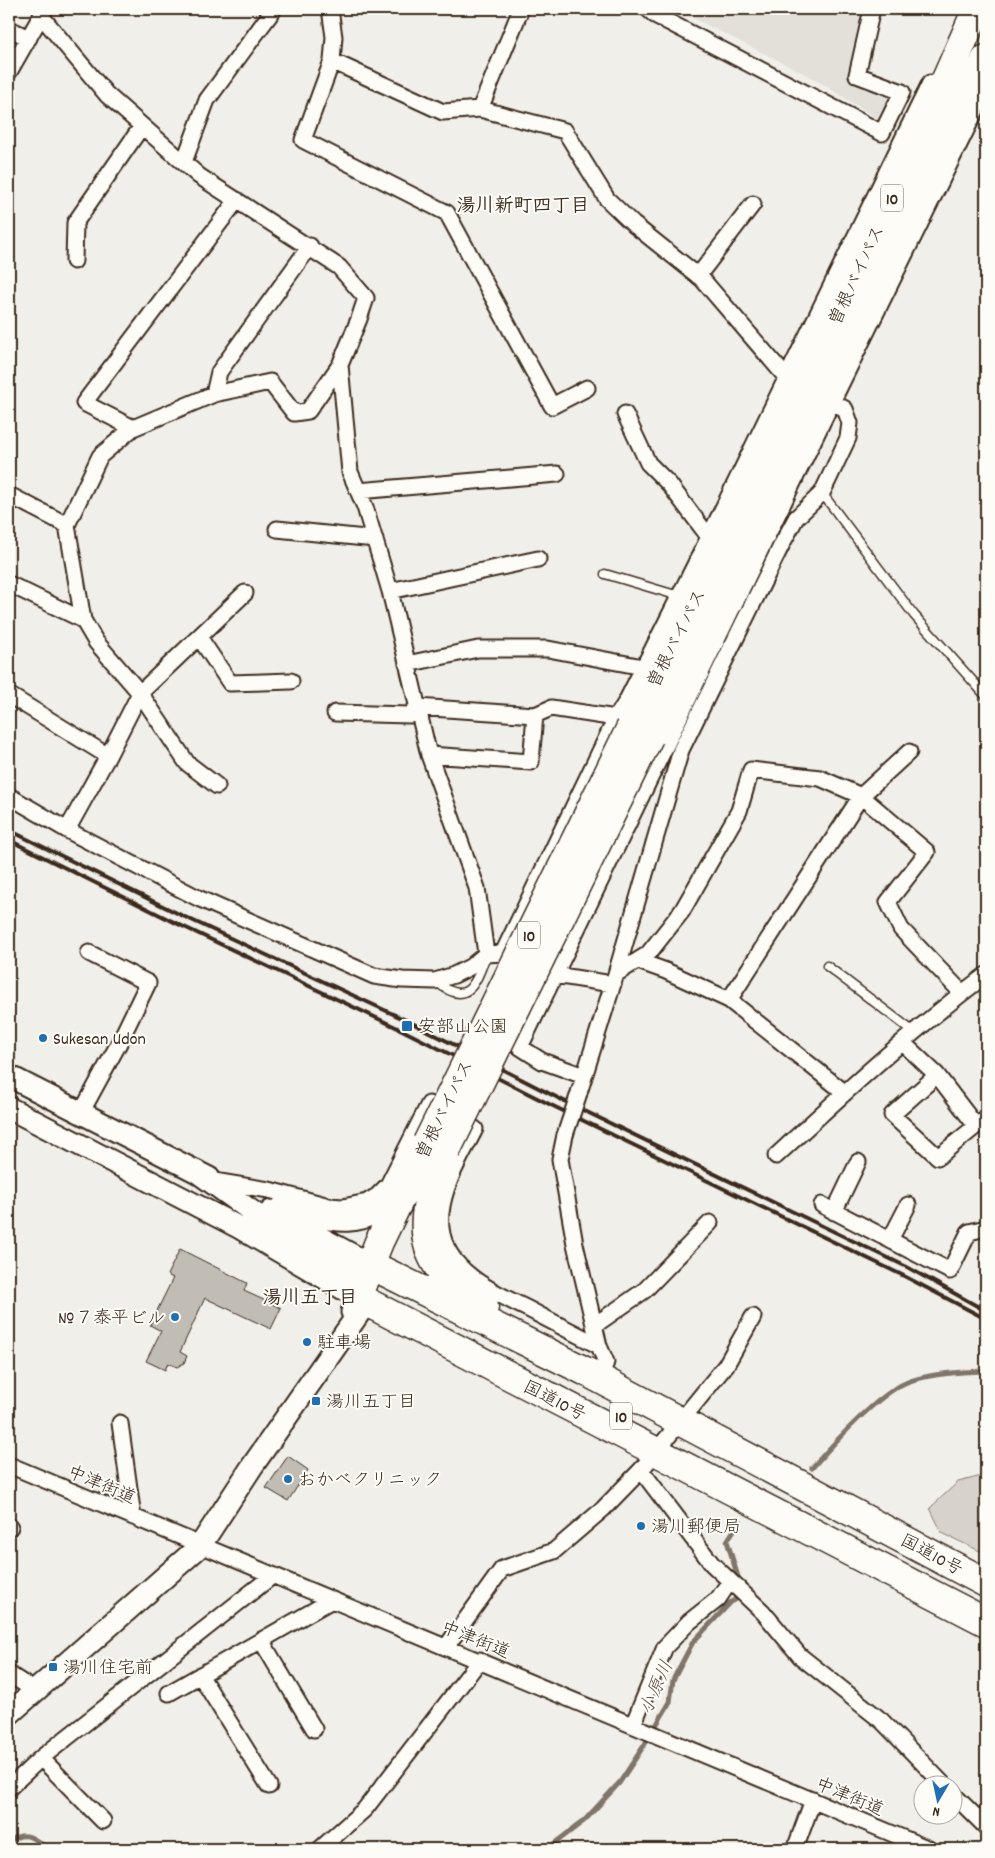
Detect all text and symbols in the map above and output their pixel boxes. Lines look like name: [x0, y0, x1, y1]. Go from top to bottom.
road number: 10: [881, 184, 903, 212]
district label: 湯川新町四丁目: [456, 194, 590, 221]
street label: 曽根バイパス: [824, 222, 892, 330]
street label: 曽根バイパス: [643, 586, 714, 693]
road number: 10: [518, 922, 540, 948]
place label: 安部山公園: [418, 1016, 508, 1041]
marker: 安部山公園: [400, 1019, 414, 1033]
place label: Sukesan Udon: [53, 1028, 146, 1053]
marker: Sukesan Udon: [37, 1032, 49, 1044]
street label: 曽根バイパス: [411, 1056, 481, 1164]
district label: 湯川五丁目: [262, 1286, 358, 1313]
place label: №７泰平ビル: [57, 1307, 165, 1332]
marker: №７泰平ビル: [169, 1311, 181, 1323]
place label: 駐車場: [317, 1332, 371, 1357]
marker: 駐車場: [301, 1336, 313, 1348]
street label: 国道10号: [518, 1376, 590, 1429]
place label: 湯川五丁目: [326, 1391, 416, 1416]
marker: 湯川五丁目: [310, 1395, 322, 1407]
road number: 10: [610, 1402, 632, 1430]
street label: 中津街道: [63, 1461, 139, 1512]
place label: おかべクリニック: [298, 1469, 442, 1494]
marker: おかべクリニック: [282, 1473, 294, 1485]
place label: 湯川郵便局: [651, 1516, 741, 1541]
marker: 湯川郵便局: [635, 1520, 647, 1532]
street label: 国道10号: [895, 1529, 967, 1583]
street label: 中津街道: [437, 1616, 513, 1666]
place label: 湯川住宅前: [63, 1657, 153, 1682]
water label: 小原川: [634, 1657, 682, 1720]
marker: 湯川住宅前: [47, 1661, 59, 1673]
street label: 中津街道: [811, 1773, 887, 1824]
north arrow: [912, 1776, 962, 1826]
text: N: [931, 1800, 941, 1821]

